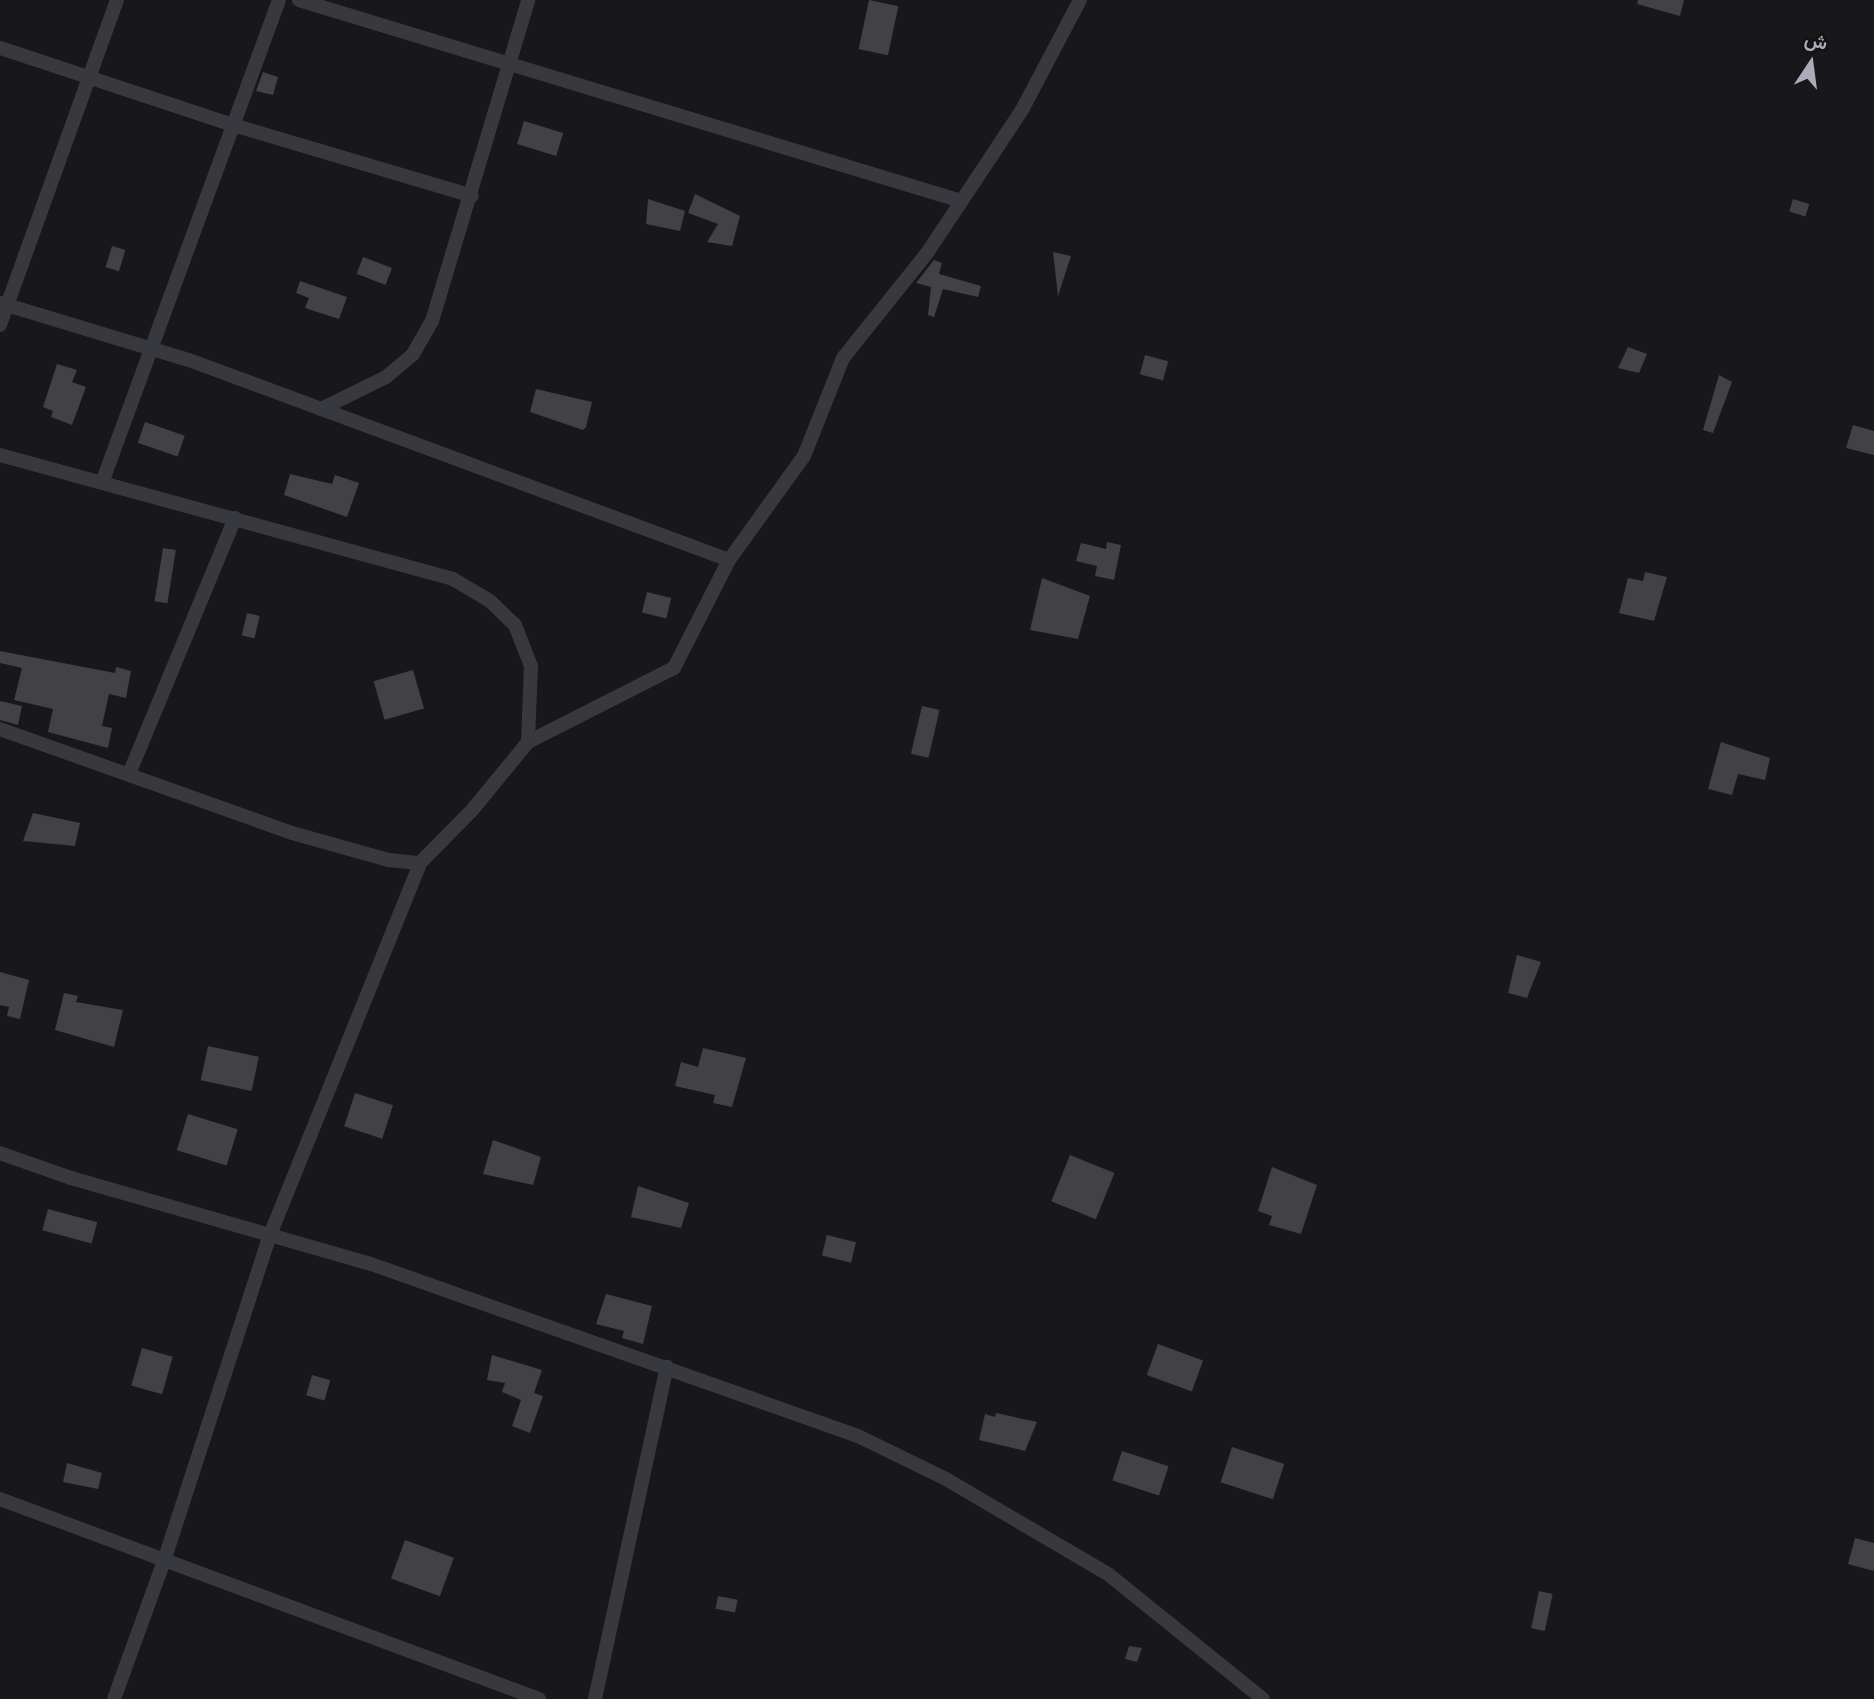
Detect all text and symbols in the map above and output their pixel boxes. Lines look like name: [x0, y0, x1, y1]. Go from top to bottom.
north arrow: [1776, 28, 1846, 98]
text: ش: [1803, 30, 1829, 54]

